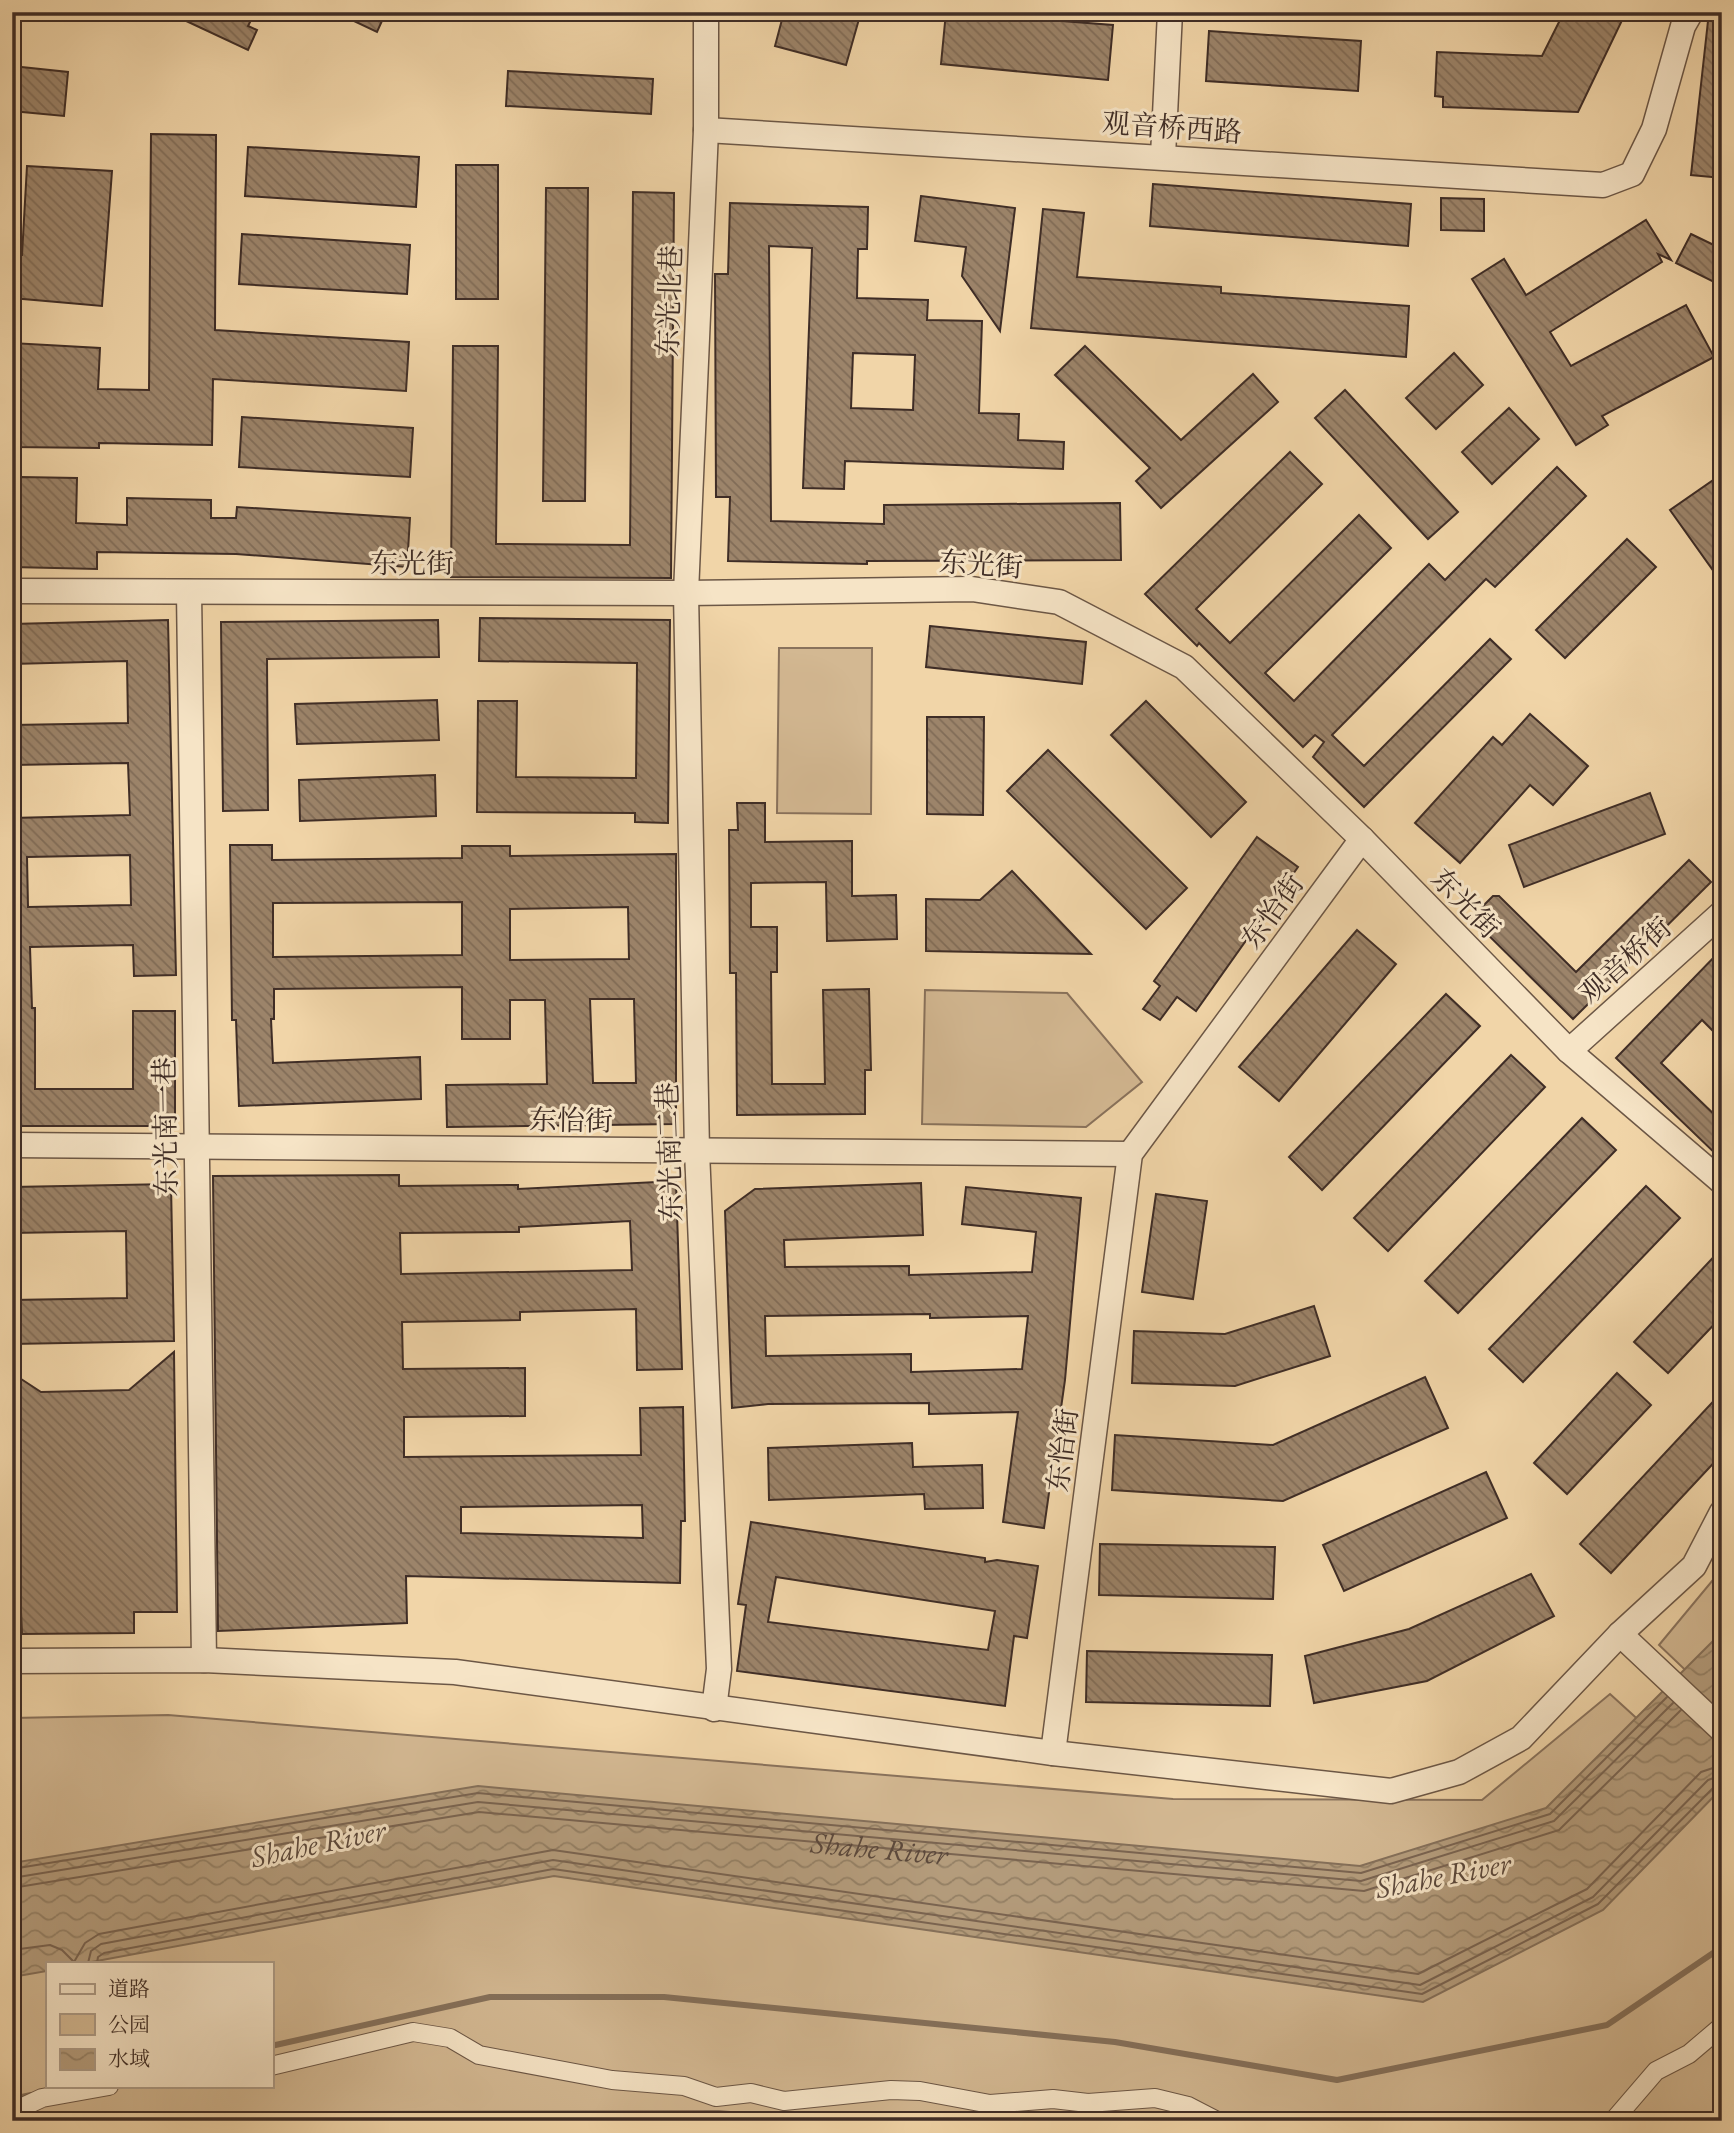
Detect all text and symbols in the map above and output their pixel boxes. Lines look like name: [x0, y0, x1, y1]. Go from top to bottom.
street label: 观音桥西路: [1101, 104, 1243, 150]
street label: 东光北巷: [649, 244, 689, 358]
street label: 东光街: [938, 543, 1024, 585]
street label: 东光街: [370, 545, 454, 581]
street label: 东光街: [1424, 860, 1508, 946]
street label: 东怡街: [1233, 866, 1311, 956]
street label: 观音桥街: [1571, 909, 1679, 1011]
street label: 东光南一巷: [146, 1057, 184, 1197]
street label: 东光南二巷: [649, 1081, 689, 1223]
street label: 东怡街: [529, 1101, 613, 1139]
street label: 东怡街: [1039, 1406, 1085, 1494]
water label: Shahe River: [246, 1809, 391, 1877]
water label: Shahe River: [808, 1822, 951, 1873]
water label: Shahe River: [1371, 1842, 1516, 1907]
legend: [46, 1962, 273, 2088]
text: 道路: [108, 1975, 150, 2002]
text: 公园: [108, 2011, 150, 2038]
text: 水域: [108, 2045, 150, 2072]

